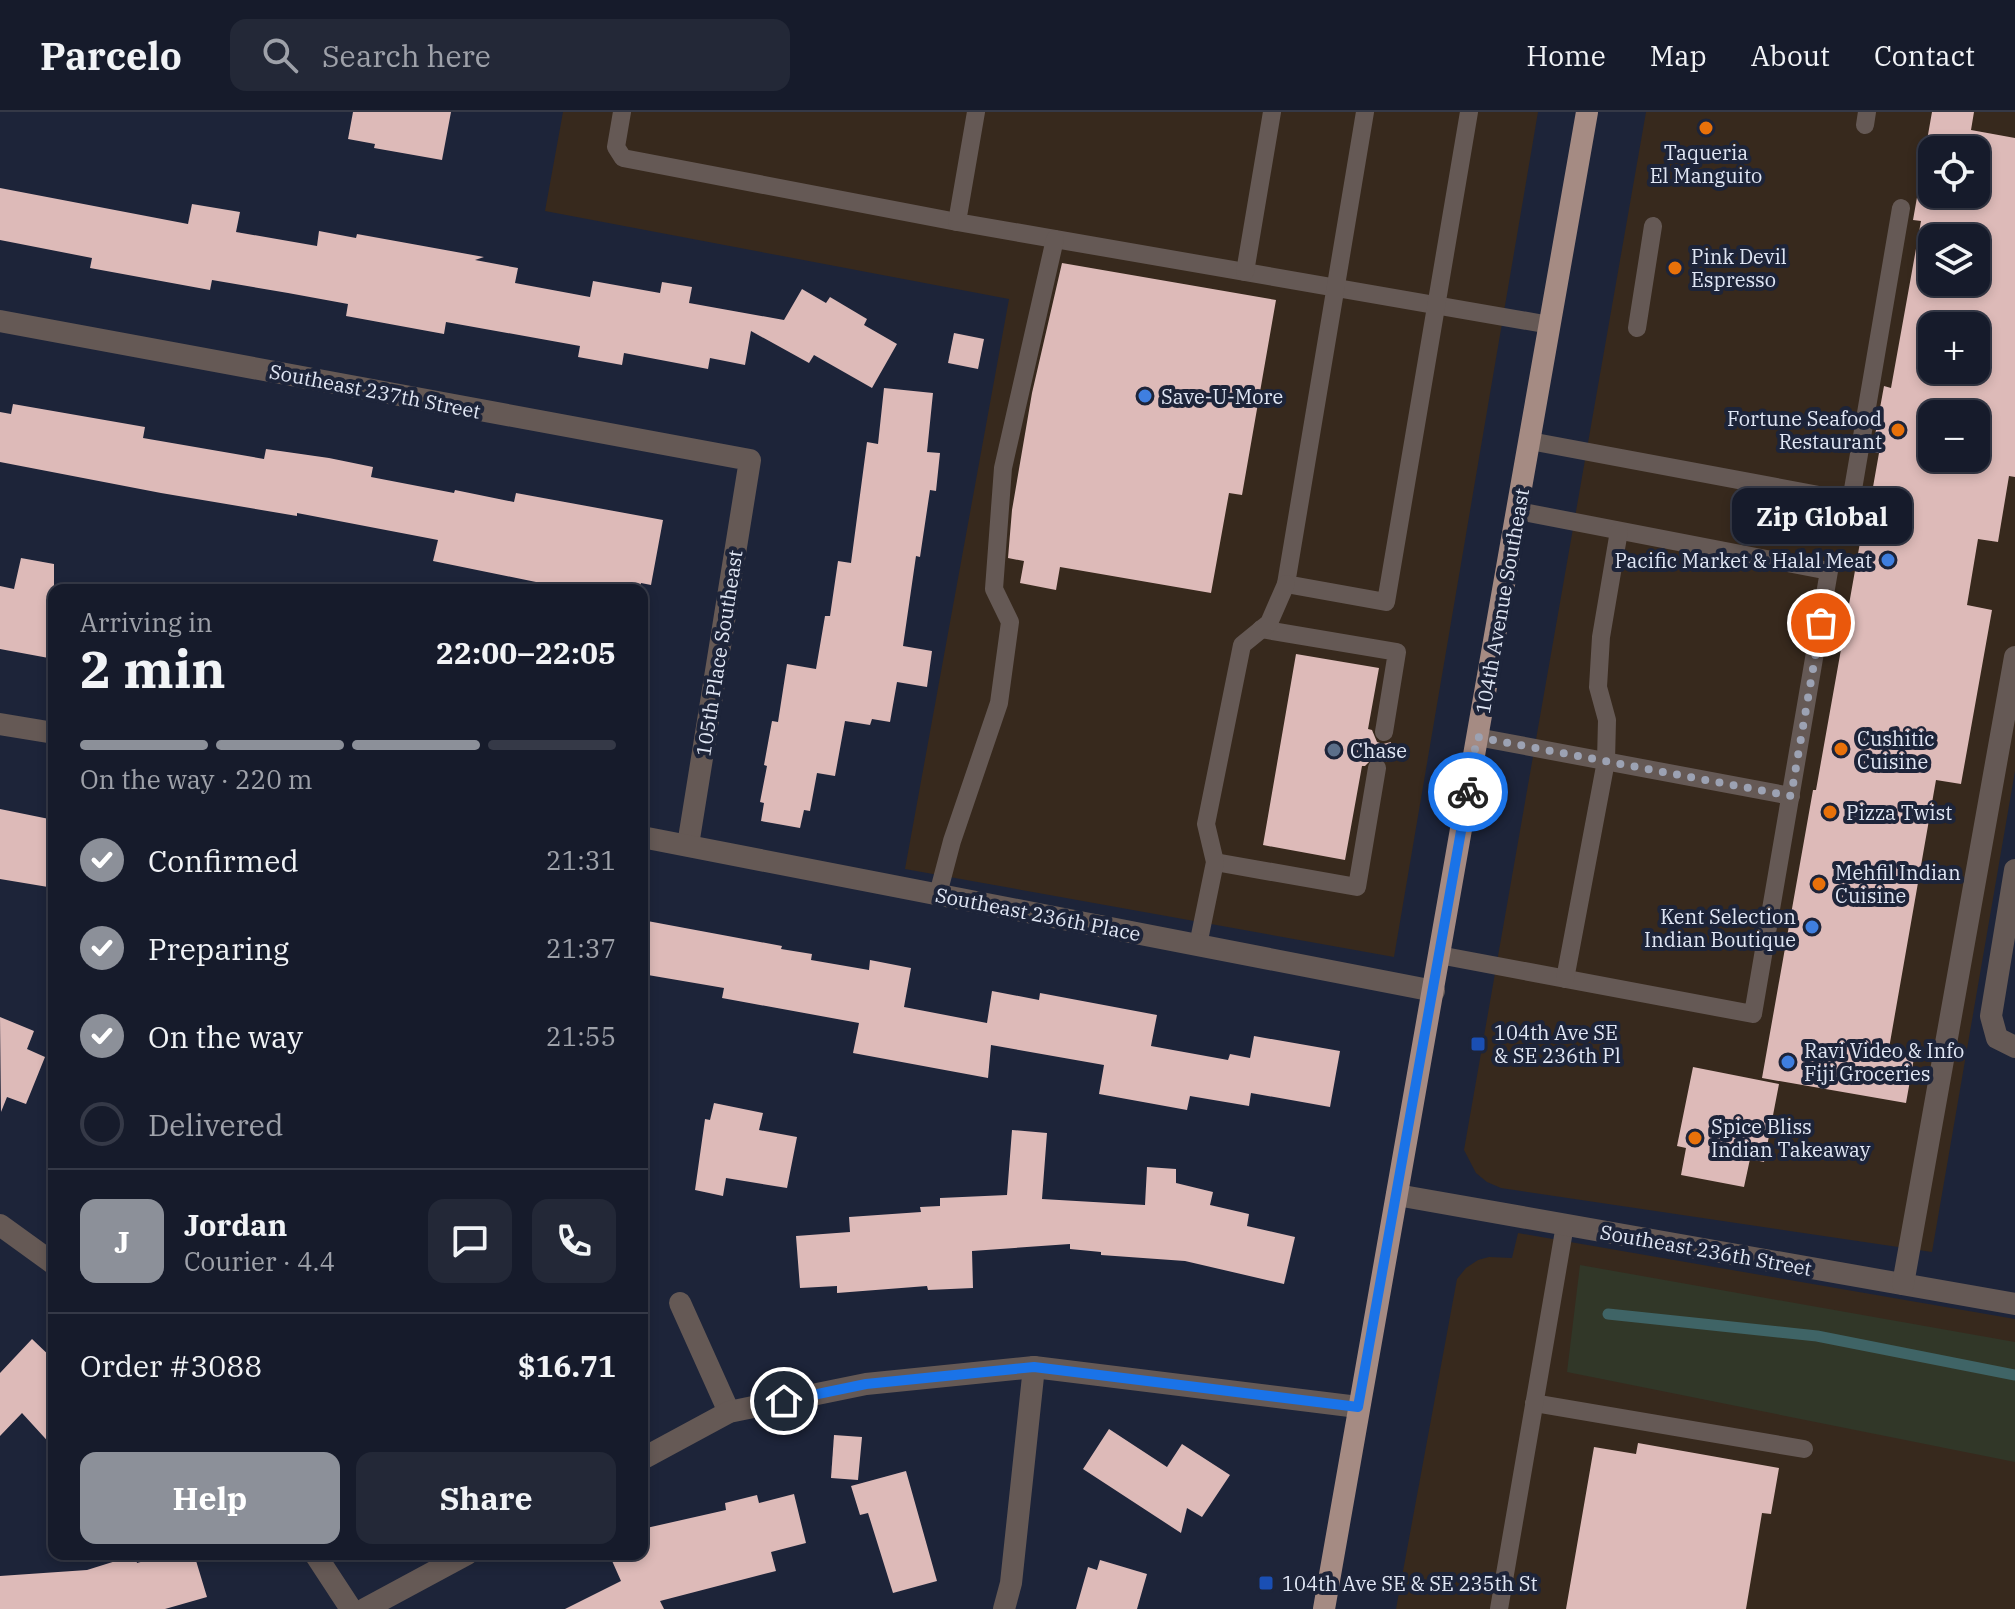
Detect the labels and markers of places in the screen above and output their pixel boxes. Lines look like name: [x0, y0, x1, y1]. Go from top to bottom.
marker: Taqueria El Manguito: [1697, 119, 1715, 137]
place label: Taqueria El Manguito: [1650, 139, 1762, 189]
place label: Pink Devil Espresso: [1691, 243, 1787, 293]
marker: Pink Devil Espresso: [1666, 259, 1684, 277]
place label: Save-U-More: [1161, 383, 1283, 410]
marker: Save-U-More: [1136, 387, 1154, 405]
place label: Fortune Seafood Restaurant: [1727, 405, 1882, 455]
marker: Fortune Seafood Restaurant: [1889, 421, 1907, 439]
callout: Zip Global: [1731, 487, 1911, 543]
place label: Pacific Market & Halal Meat: [1614, 547, 1872, 574]
marker: Pacific Market & Halal Meat: [1879, 551, 1897, 569]
pin: [1787, 589, 1855, 657]
place label: Cushitic Cuisine: [1857, 725, 1935, 775]
place label: Chase: [1350, 737, 1407, 764]
marker: Cushitic Cuisine: [1832, 740, 1850, 758]
marker: Chase: [1325, 741, 1343, 759]
place label: Pizza Twist: [1846, 799, 1952, 826]
marker: Pizza Twist: [1821, 803, 1839, 821]
place label: Mehfil Indian Cuisine: [1835, 859, 1961, 909]
marker: Mehfil Indian Cuisine: [1810, 875, 1828, 893]
place label: Kent Selection Indian Boutique: [1644, 903, 1796, 953]
marker: Kent Selection Indian Boutique: [1803, 918, 1821, 936]
place label: 104th Ave SE & SE 236th Pl: [1494, 1019, 1621, 1069]
marker: 104th Ave SE & SE 236th Pl: [1469, 1035, 1487, 1053]
place label: Ravi Video & Info Fiji Groceries: [1804, 1037, 1964, 1087]
marker: Ravi Video & Info Fiji Groceries: [1779, 1053, 1797, 1071]
place label: Spice Bliss Indian Takeaway: [1711, 1113, 1871, 1163]
marker: Spice Bliss Indian Takeaway: [1686, 1129, 1704, 1147]
pin: [750, 1367, 818, 1435]
place label: 104th Ave SE & SE 235th St: [1282, 1570, 1538, 1597]
marker: 104th Ave SE & SE 235th St: [1257, 1574, 1275, 1592]

